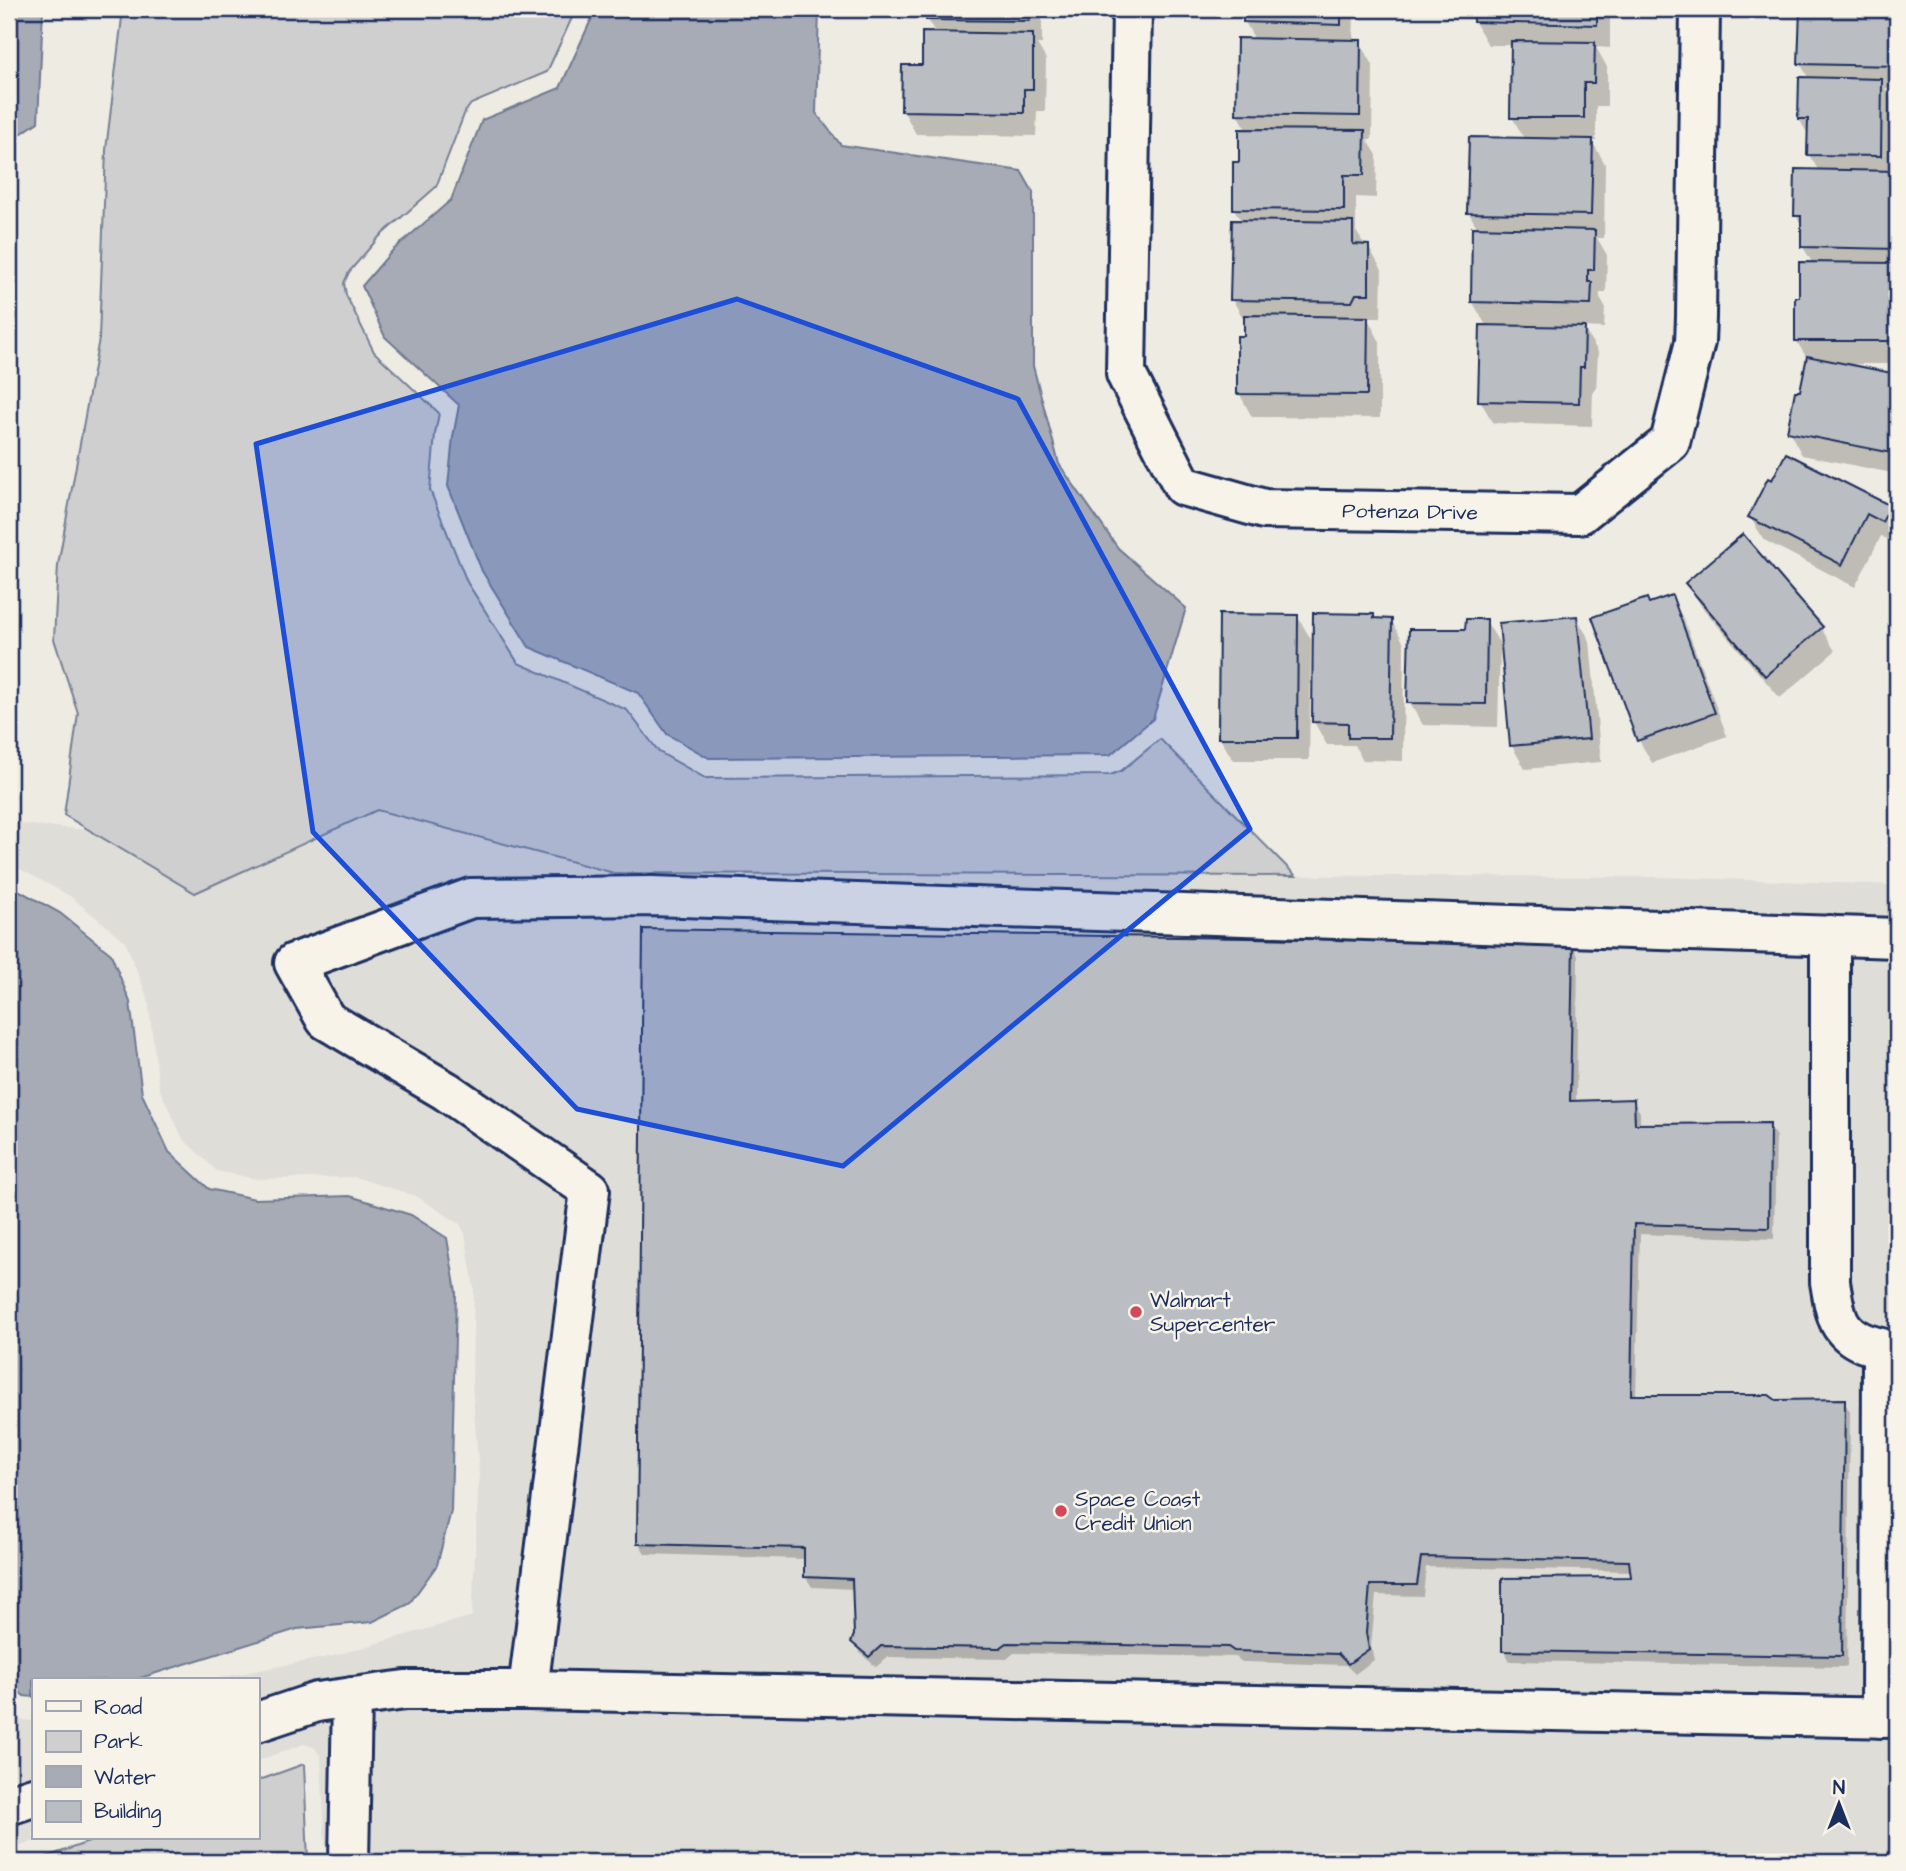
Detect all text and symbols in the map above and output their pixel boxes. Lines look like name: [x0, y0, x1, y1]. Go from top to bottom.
street label: Potenza Drive: [1342, 496, 1478, 527]
place label: Walmart Supercenter: [1150, 1286, 1276, 1340]
marker: Walmart Supercenter: [1128, 1304, 1144, 1320]
place label: Space Coast Credit Union: [1075, 1485, 1201, 1538]
marker: Space Coast Credit Union: [1053, 1503, 1069, 1519]
legend: [32, 1678, 259, 1840]
text: Road: [94, 1693, 142, 1722]
text: Park: [94, 1727, 143, 1756]
text: Water: [94, 1763, 156, 1792]
north arrow: [1804, 1770, 1874, 1840]
text: N: [1833, 1775, 1845, 1802]
text: Building: [94, 1797, 162, 1828]

